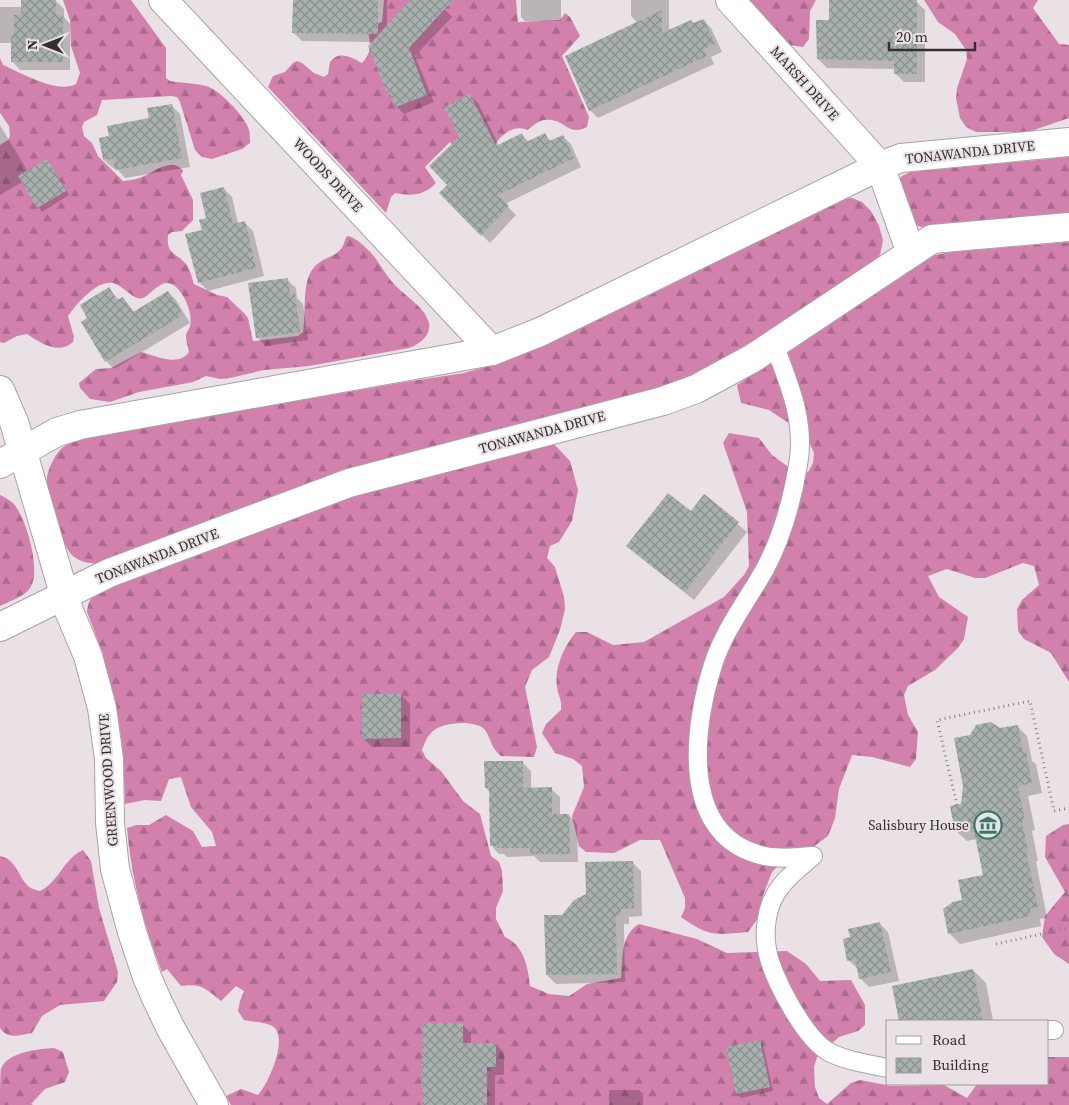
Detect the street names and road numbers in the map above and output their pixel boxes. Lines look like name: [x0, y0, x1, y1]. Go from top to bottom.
street label: MARSH DRIVE: [766, 41, 844, 125]
street label: WOODS DRIVE: [288, 134, 368, 216]
street label: TONAWANDA DRIVE: [904, 135, 1036, 169]
street label: TONAWANDA DRIVE: [477, 405, 607, 459]
street label: TONAWANDA DRIVE: [93, 523, 221, 589]
street label: GREENWOOD DRIVE: [93, 713, 123, 847]

